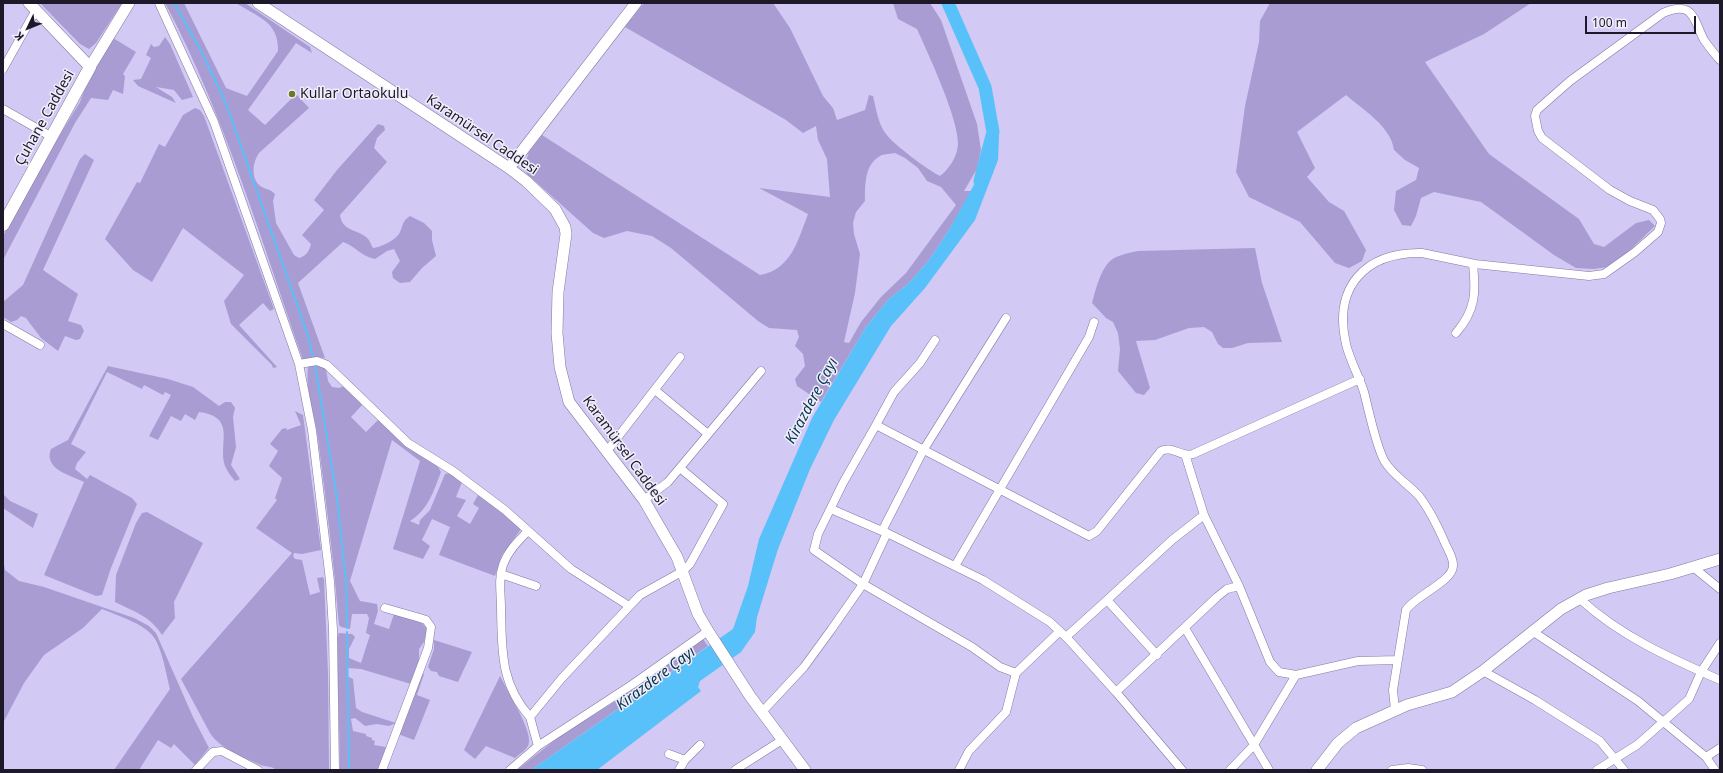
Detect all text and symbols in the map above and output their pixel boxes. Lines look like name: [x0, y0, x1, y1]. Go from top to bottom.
north arrow: [8, 8, 48, 48]
scale bar: [1587, 8, 1698, 34]
text: 100 m: [1592, 14, 1627, 31]
text: K: [11, 29, 27, 44]
street label: Çuhane Caddesi: [12, 67, 78, 169]
place label: Kullar Ortaokulu: [300, 86, 408, 102]
marker: Kullar Ortaokulu: [287, 89, 297, 99]
street label: Karamürsel Caddesi: [423, 91, 541, 179]
water label: Kirazdere Çayı: [782, 355, 842, 447]
street label: Karamürsel Caddesi: [579, 393, 669, 509]
water label: Kirazdere Çayı: [613, 643, 699, 715]

